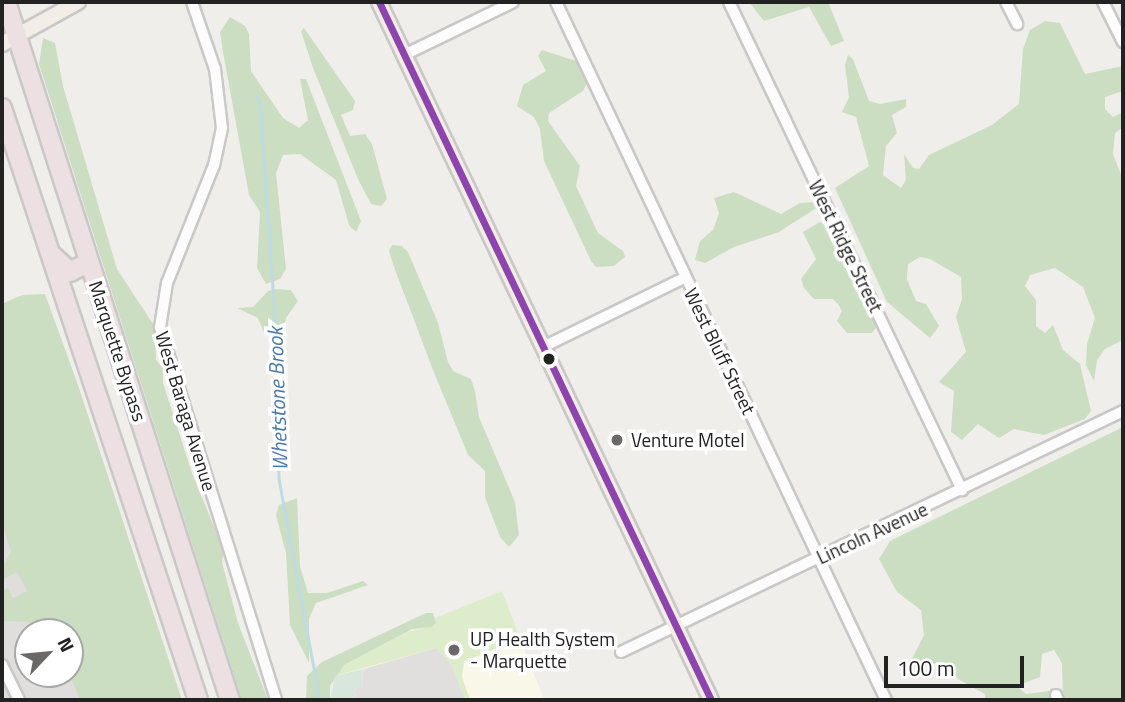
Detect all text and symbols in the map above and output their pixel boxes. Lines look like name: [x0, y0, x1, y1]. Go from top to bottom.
street label: West Ridge Street: [804, 176, 888, 316]
street label: Marquette Bypass: [85, 278, 151, 424]
street label: West Bluff Street: [680, 284, 760, 418]
water label: Whetstone Brook: [262, 327, 292, 471]
street label: West Baraga Avenue: [151, 328, 221, 494]
unlabelled marker: [542, 352, 556, 366]
place label: Venture Motel: [631, 429, 745, 451]
marker: Venture Motel: [609, 432, 625, 448]
street label: Lincoln Avenue: [813, 497, 931, 569]
north arrow: [14, 618, 84, 688]
place label: UP Health System - Marquette: [470, 628, 615, 672]
text: N: [51, 632, 82, 657]
marker: UP Health System - Marquette: [444, 640, 464, 660]
scale bar: [887, 642, 1027, 686]
text: 100 m: [897, 652, 954, 684]

